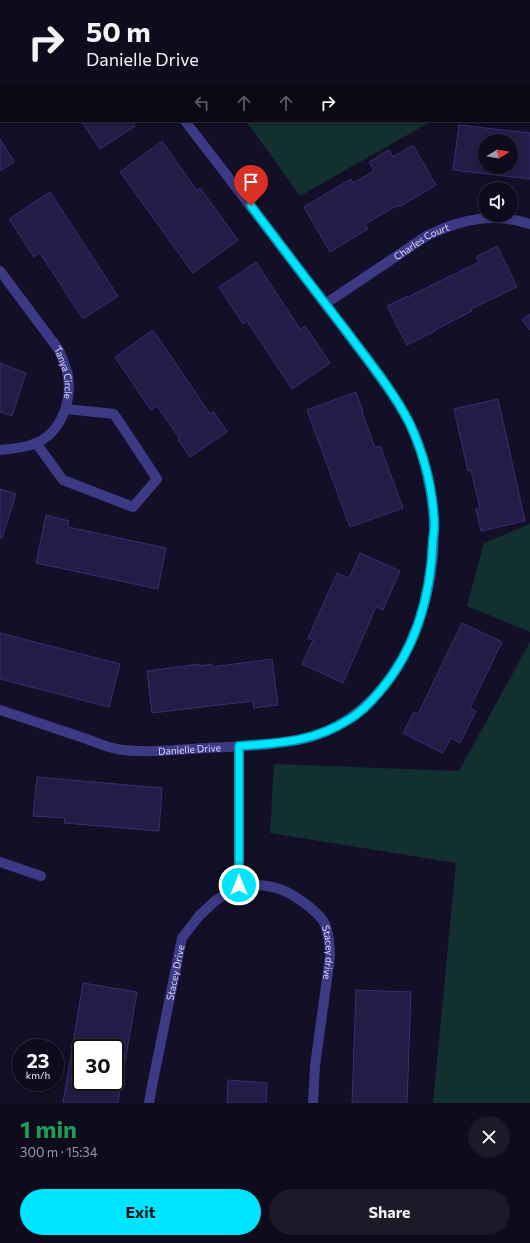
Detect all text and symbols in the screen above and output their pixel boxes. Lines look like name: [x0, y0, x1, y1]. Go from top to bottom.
text: 50 m: [86, 14, 151, 48]
icon: right: [20, 16, 72, 68]
text: Danielle Drive: [86, 48, 199, 70]
icon: left: [191, 92, 213, 114]
icon: ahead: [233, 92, 255, 114]
icon: ahead: [275, 92, 297, 114]
icon: right: [317, 92, 339, 114]
north arrow: [478, 134, 518, 174]
map controls: [478, 134, 518, 222]
pin: [234, 165, 268, 206]
icon: arrive: [240, 171, 262, 193]
button: sound: [478, 182, 518, 222]
street label: Charles Court: [391, 221, 451, 262]
street label: Tanya Circle: [52, 343, 75, 400]
street label: Danielle Drive: [158, 741, 221, 757]
position arrow: [218, 864, 260, 906]
street label: Stacey drive: [320, 924, 336, 980]
street label: Stacey Drive: [164, 944, 186, 1001]
speed limit sign: 30: [72, 1039, 124, 1091]
text: 23: [26, 1048, 50, 1072]
text: km/h: [26, 1069, 50, 1081]
text: 1 min: [20, 1114, 77, 1143]
button: close: [468, 1116, 510, 1158]
text: 300 m · 15:34: [20, 1144, 98, 1160]
button: Exit: [20, 1189, 261, 1235]
button: Share: [269, 1189, 510, 1235]

